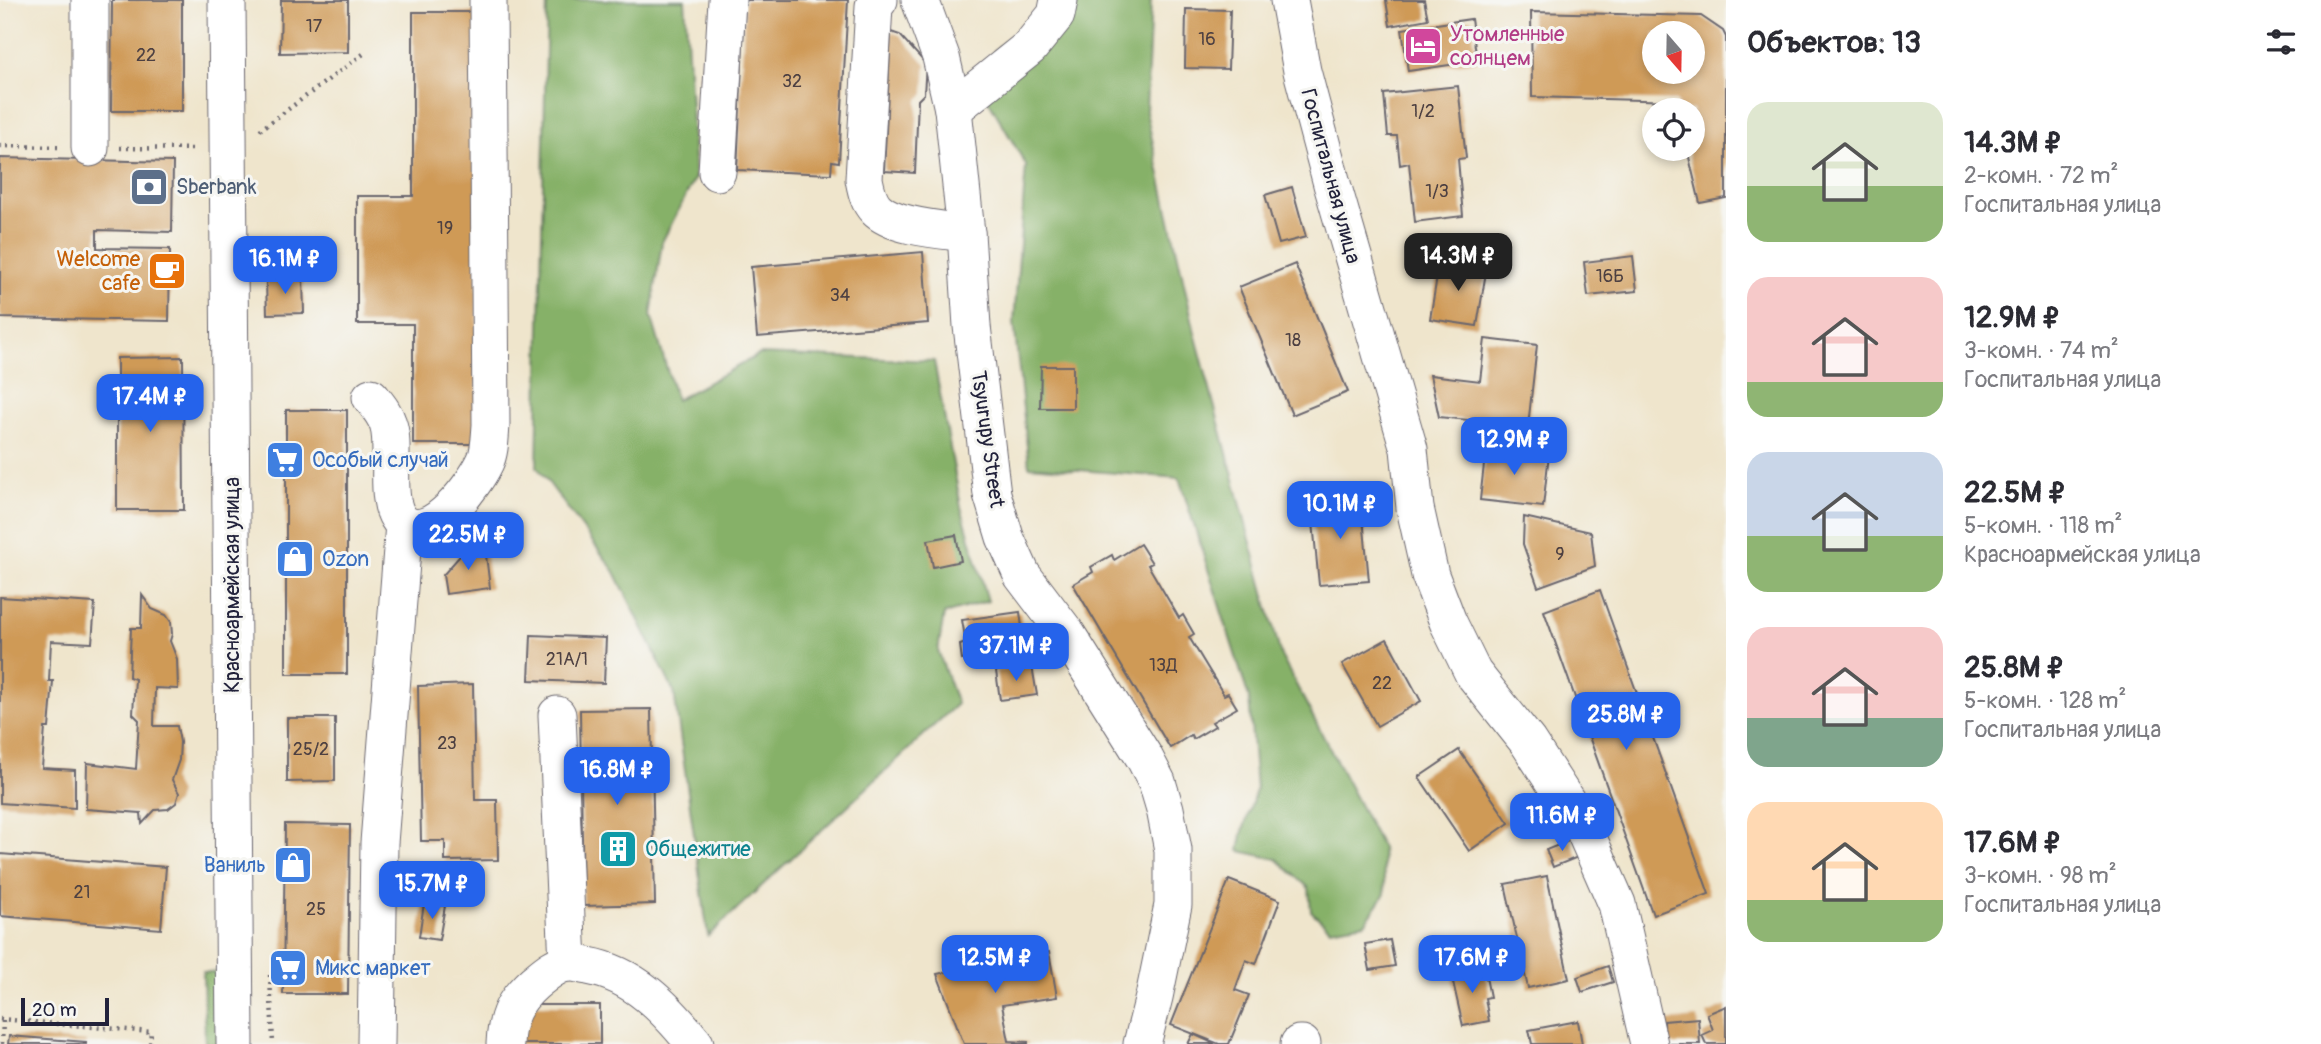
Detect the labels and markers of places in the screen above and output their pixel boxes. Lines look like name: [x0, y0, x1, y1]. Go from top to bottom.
place label: Утомленные солнцем: [1450, 21, 1565, 72]
hotel icon: Утомленные солнцем: [1402, 25, 1444, 67]
bank icon: Sberbank: [128, 166, 170, 208]
place label: Sberbank: [176, 174, 257, 201]
pin: 14.3M ₽: [1393, 233, 1523, 293]
pin: 16.1M ₽: [220, 236, 350, 296]
place label: Welcome cafe: [56, 246, 141, 297]
cafe icon: Welcome cafe: [146, 250, 188, 292]
pin: 17.4M ₽: [85, 374, 215, 434]
pin: 12.9M ₽: [1449, 418, 1579, 477]
supermarket icon: Особый случай: [264, 439, 306, 481]
place label: Особый случай: [312, 447, 449, 474]
pin: 10.1M ₽: [1275, 482, 1405, 541]
pin: 22.5M ₽: [403, 512, 533, 572]
shop icon: Ozon: [274, 538, 316, 580]
place label: Ozon: [322, 546, 369, 573]
pin: 37.1M ₽: [951, 624, 1081, 683]
pin: 25.8M ₽: [1561, 692, 1691, 752]
pin: 16.8M ₽: [552, 748, 682, 807]
pin: 11.6M ₽: [1497, 794, 1627, 853]
building icon: Общежитие: [597, 828, 639, 870]
place label: Общежитие: [645, 836, 751, 863]
shop icon: Ваниль: [272, 844, 314, 886]
place label: Ваниль: [204, 852, 266, 879]
pin: 15.7M ₽: [367, 862, 497, 921]
pin: 12.5M ₽: [930, 936, 1060, 995]
pin: 17.6M ₽: [1407, 936, 1537, 995]
supermarket icon: Микс маркет: [267, 947, 309, 989]
place label: Микс маркет: [315, 955, 431, 982]

